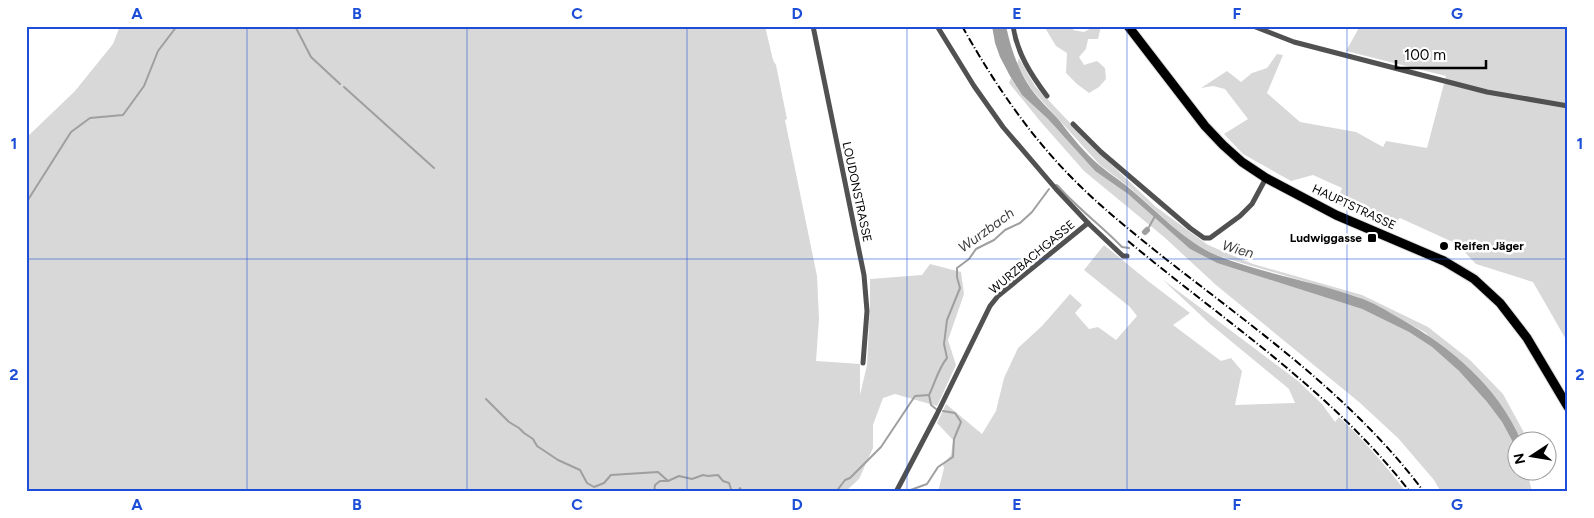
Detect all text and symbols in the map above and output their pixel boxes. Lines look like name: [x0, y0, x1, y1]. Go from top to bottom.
text: A: [131, 4, 143, 23]
text: B: [352, 4, 362, 23]
text: C: [571, 4, 583, 23]
text: D: [791, 4, 803, 23]
text: E: [1012, 4, 1022, 23]
text: F: [1233, 4, 1242, 23]
text: G: [1451, 4, 1463, 23]
scale bar: [1396, 38, 1486, 70]
text: 100 m: [1404, 46, 1446, 64]
text: 1: [11, 134, 17, 153]
text: 1: [1577, 134, 1583, 153]
street label: LOUDONSTRASSE: [840, 141, 874, 243]
street label: HAUPTSTRASSE: [1310, 181, 1398, 233]
water label: Wurzbach: [955, 204, 1018, 256]
street label: WURZBACHGASSE: [986, 217, 1078, 297]
place label: Ludwiggasse: [1290, 231, 1362, 245]
marker: Ludwiggasse: [1366, 232, 1378, 244]
water label: Wien: [1220, 237, 1256, 262]
place label: Reifen Jäger: [1454, 239, 1524, 253]
marker: Reifen Jäger: [1438, 240, 1450, 252]
text: 2: [9, 365, 19, 384]
text: 2: [1575, 365, 1585, 384]
north arrow: [1506, 430, 1556, 480]
text: N: [1510, 452, 1529, 466]
text: A: [131, 495, 143, 514]
text: B: [352, 495, 362, 514]
text: C: [571, 495, 583, 514]
text: D: [791, 495, 803, 514]
text: E: [1012, 495, 1022, 514]
text: F: [1233, 495, 1242, 514]
text: G: [1451, 495, 1463, 514]

